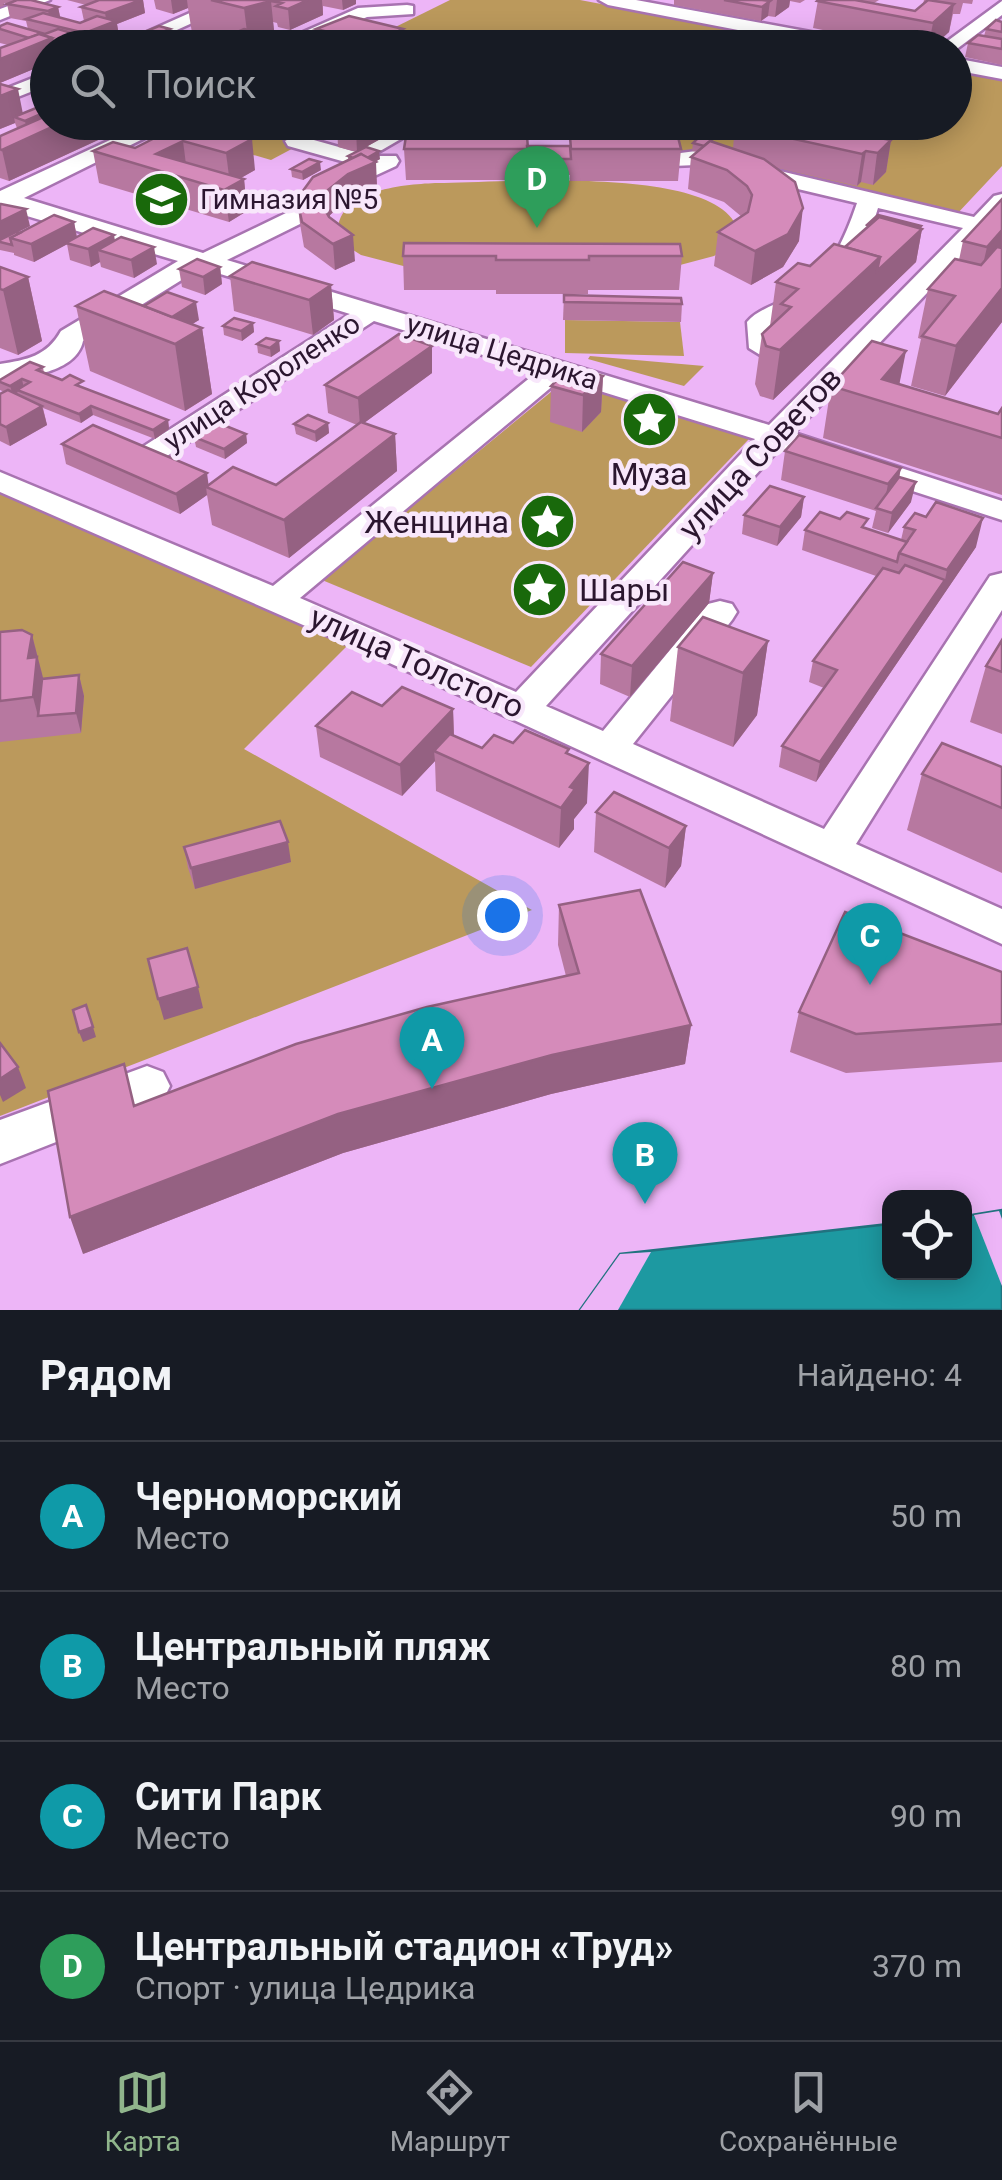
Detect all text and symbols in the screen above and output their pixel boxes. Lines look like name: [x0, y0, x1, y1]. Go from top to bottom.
search box: [30, 30, 972, 140]
icon: search: [65, 58, 120, 113]
text: Поиск: [145, 63, 256, 107]
pin: D: [504, 146, 570, 228]
school or university icon: Гимназия №5: [131, 169, 191, 229]
place label: Гимназия №5: [200, 183, 378, 216]
street label: улица Короленко: [158, 306, 366, 458]
street label: улица Цедрика: [402, 307, 602, 397]
street label: улица Советов: [671, 359, 849, 547]
place icon: Муза: [619, 390, 679, 450]
place label: Муза: [611, 455, 687, 493]
place icon: Женщина: [518, 492, 578, 552]
place label: Женщина: [364, 503, 509, 541]
place icon: Шары: [510, 560, 570, 620]
place label: Шары: [579, 571, 669, 609]
street label: улица Толстого: [304, 598, 530, 726]
your location: [477, 890, 528, 941]
pin: C: [838, 902, 902, 985]
pin: A: [400, 1006, 464, 1089]
pin: B: [612, 1122, 678, 1204]
map controls: [882, 1190, 972, 1280]
button: locate: [882, 1190, 972, 1280]
text: Рядом: [40, 1351, 173, 1400]
text: Найдено: 4: [797, 1356, 962, 1394]
text: Черноморский: [135, 1475, 402, 1519]
text: A: [62, 1497, 83, 1535]
text: 50 m: [890, 1497, 962, 1535]
text: Место: [135, 1519, 230, 1557]
text: Центральный пляж: [135, 1625, 491, 1669]
text: B: [62, 1647, 83, 1685]
text: 80 m: [890, 1647, 962, 1685]
text: Место: [135, 1669, 230, 1707]
text: Сити Парк: [135, 1775, 322, 1819]
text: C: [62, 1797, 83, 1835]
text: 90 m: [890, 1797, 962, 1835]
text: Место: [135, 1819, 230, 1857]
text: Центральный стадион «Труд»: [135, 1925, 674, 1969]
text: D: [62, 1947, 83, 1985]
text: 370 m: [872, 1947, 962, 1985]
text: Спорт · улица Цедрика: [135, 1969, 476, 2007]
tab: Карта: [104, 2065, 181, 2158]
tab: Маршрут: [390, 2065, 510, 2158]
tab: Сохранённые: [719, 2065, 898, 2158]

